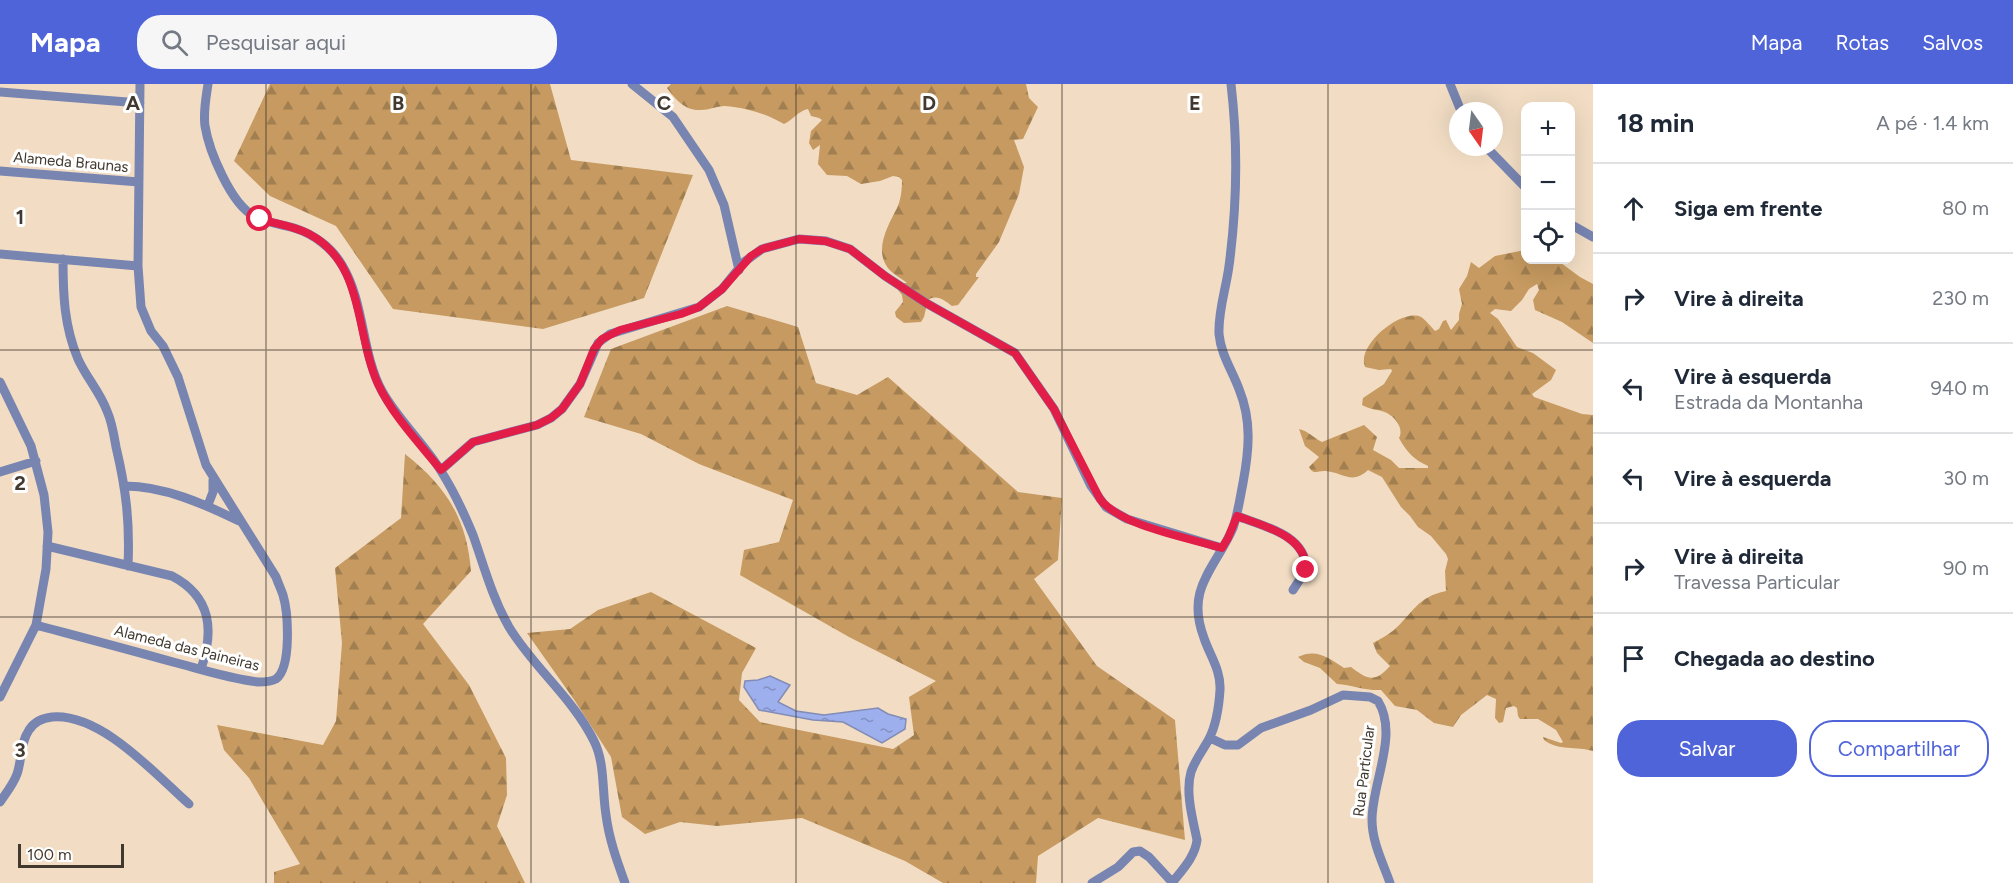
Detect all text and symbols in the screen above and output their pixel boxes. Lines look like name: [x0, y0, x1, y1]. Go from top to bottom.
search box: [137, 15, 557, 69]
text: Mapa: [30, 25, 101, 59]
icon: search: [158, 26, 191, 59]
text: Pesquisar aqui: [206, 29, 346, 56]
text: Mapa: [1751, 30, 1802, 55]
text: Rotas: [1835, 30, 1889, 55]
text: Salvos: [1922, 30, 1983, 55]
text: A: [126, 91, 141, 115]
text: B: [392, 91, 404, 115]
text: C: [657, 91, 671, 115]
text: D: [922, 91, 936, 115]
text: E: [1189, 91, 1201, 115]
north arrow: [1449, 102, 1503, 156]
map controls: [1521, 102, 1575, 264]
button: +: [1521, 102, 1575, 156]
text: 18 min: [1617, 107, 1694, 139]
text: A pé · 1.4 km: [1876, 111, 1989, 135]
street label: Alameda Braunas: [13, 148, 129, 176]
button: −: [1521, 156, 1575, 210]
icon: ahead: [1617, 192, 1650, 225]
text: Siga em frente: [1674, 195, 1822, 222]
text: 80 m: [1942, 196, 1989, 220]
text: 1: [16, 205, 24, 229]
route start: [246, 205, 272, 231]
button: locate: [1521, 210, 1575, 264]
icon: right: [1617, 282, 1650, 315]
text: Vire à direita: [1674, 285, 1804, 312]
text: 230 m: [1932, 286, 1989, 310]
text: Vire à esquerda: [1674, 363, 1832, 390]
icon: left: [1617, 372, 1650, 405]
text: 940 m: [1930, 376, 1989, 400]
text: Estrada da Montanha: [1674, 390, 1863, 414]
icon: left: [1617, 462, 1650, 495]
text: Vire à esquerda: [1674, 465, 1832, 492]
text: 30 m: [1943, 466, 1989, 490]
text: 2: [14, 471, 26, 495]
text: Vire à direita: [1674, 543, 1804, 570]
icon: right: [1617, 552, 1650, 585]
route end: [1292, 556, 1318, 582]
text: 90 m: [1943, 556, 1989, 580]
text: Travessa Particular: [1674, 570, 1840, 594]
street label: Alameda das Paineiras: [113, 621, 261, 675]
icon: arrive: [1617, 642, 1650, 675]
text: Chegada ao destino: [1674, 645, 1875, 672]
button: Salvar: [1617, 720, 1797, 777]
button: Compartilhar: [1809, 720, 1989, 777]
street label: Rua Particular: [1349, 724, 1379, 818]
text: 3: [14, 738, 26, 762]
scale bar: [18, 841, 124, 868]
text: 100 m: [27, 845, 72, 864]

